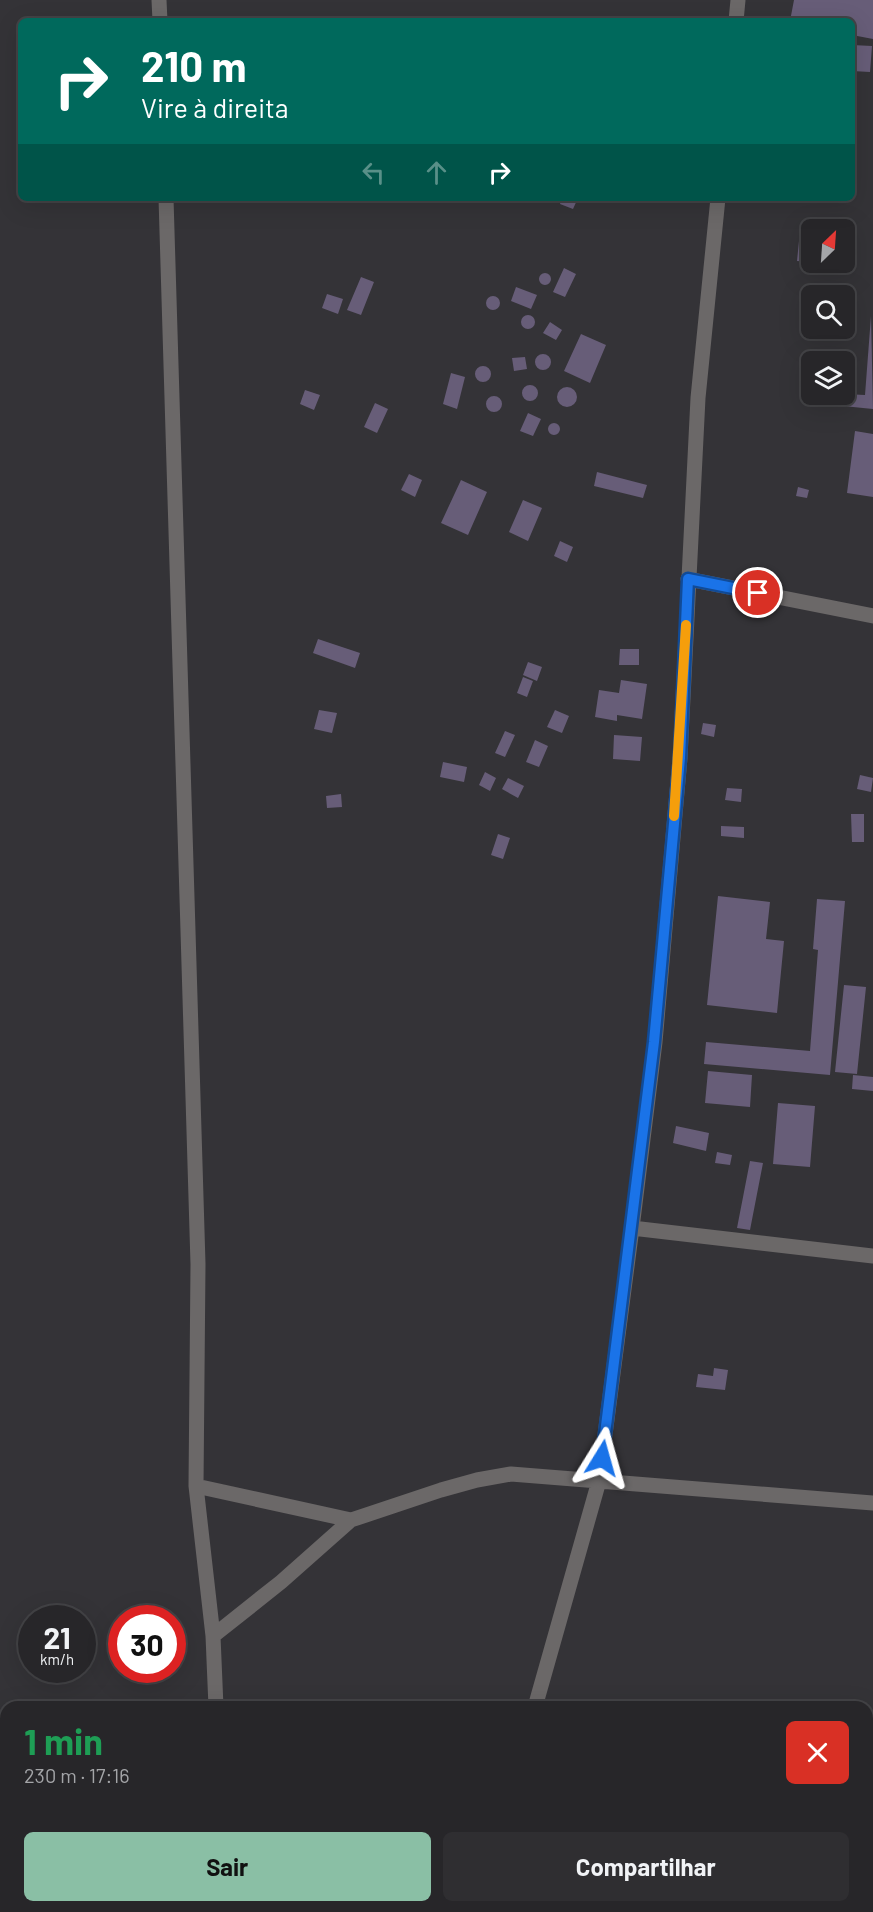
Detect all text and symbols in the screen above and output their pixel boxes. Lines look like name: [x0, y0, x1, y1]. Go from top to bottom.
text: 210 m: [141, 40, 247, 90]
icon: right: [42, 42, 120, 120]
text: Vire à direita: [141, 91, 289, 123]
icon: left: [357, 156, 390, 189]
icon: ahead: [420, 156, 453, 189]
icon: right: [483, 156, 516, 189]
north arrow: [801, 219, 855, 273]
map controls: [801, 219, 855, 405]
button: search: [801, 285, 855, 339]
button: layers: [801, 351, 855, 405]
pin: [732, 567, 783, 618]
icon: arrive: [741, 576, 774, 609]
position arrow: [570, 1426, 634, 1490]
speed limit sign: 30: [108, 1605, 186, 1683]
text: 21: [43, 1619, 71, 1655]
text: km/h: [40, 1650, 74, 1668]
text: 1 min: [24, 1719, 103, 1762]
button: close: [786, 1721, 849, 1784]
text: 230 m · 17:16: [24, 1763, 129, 1787]
button: Sair: [24, 1832, 431, 1901]
button: Compartilhar: [443, 1832, 849, 1901]

